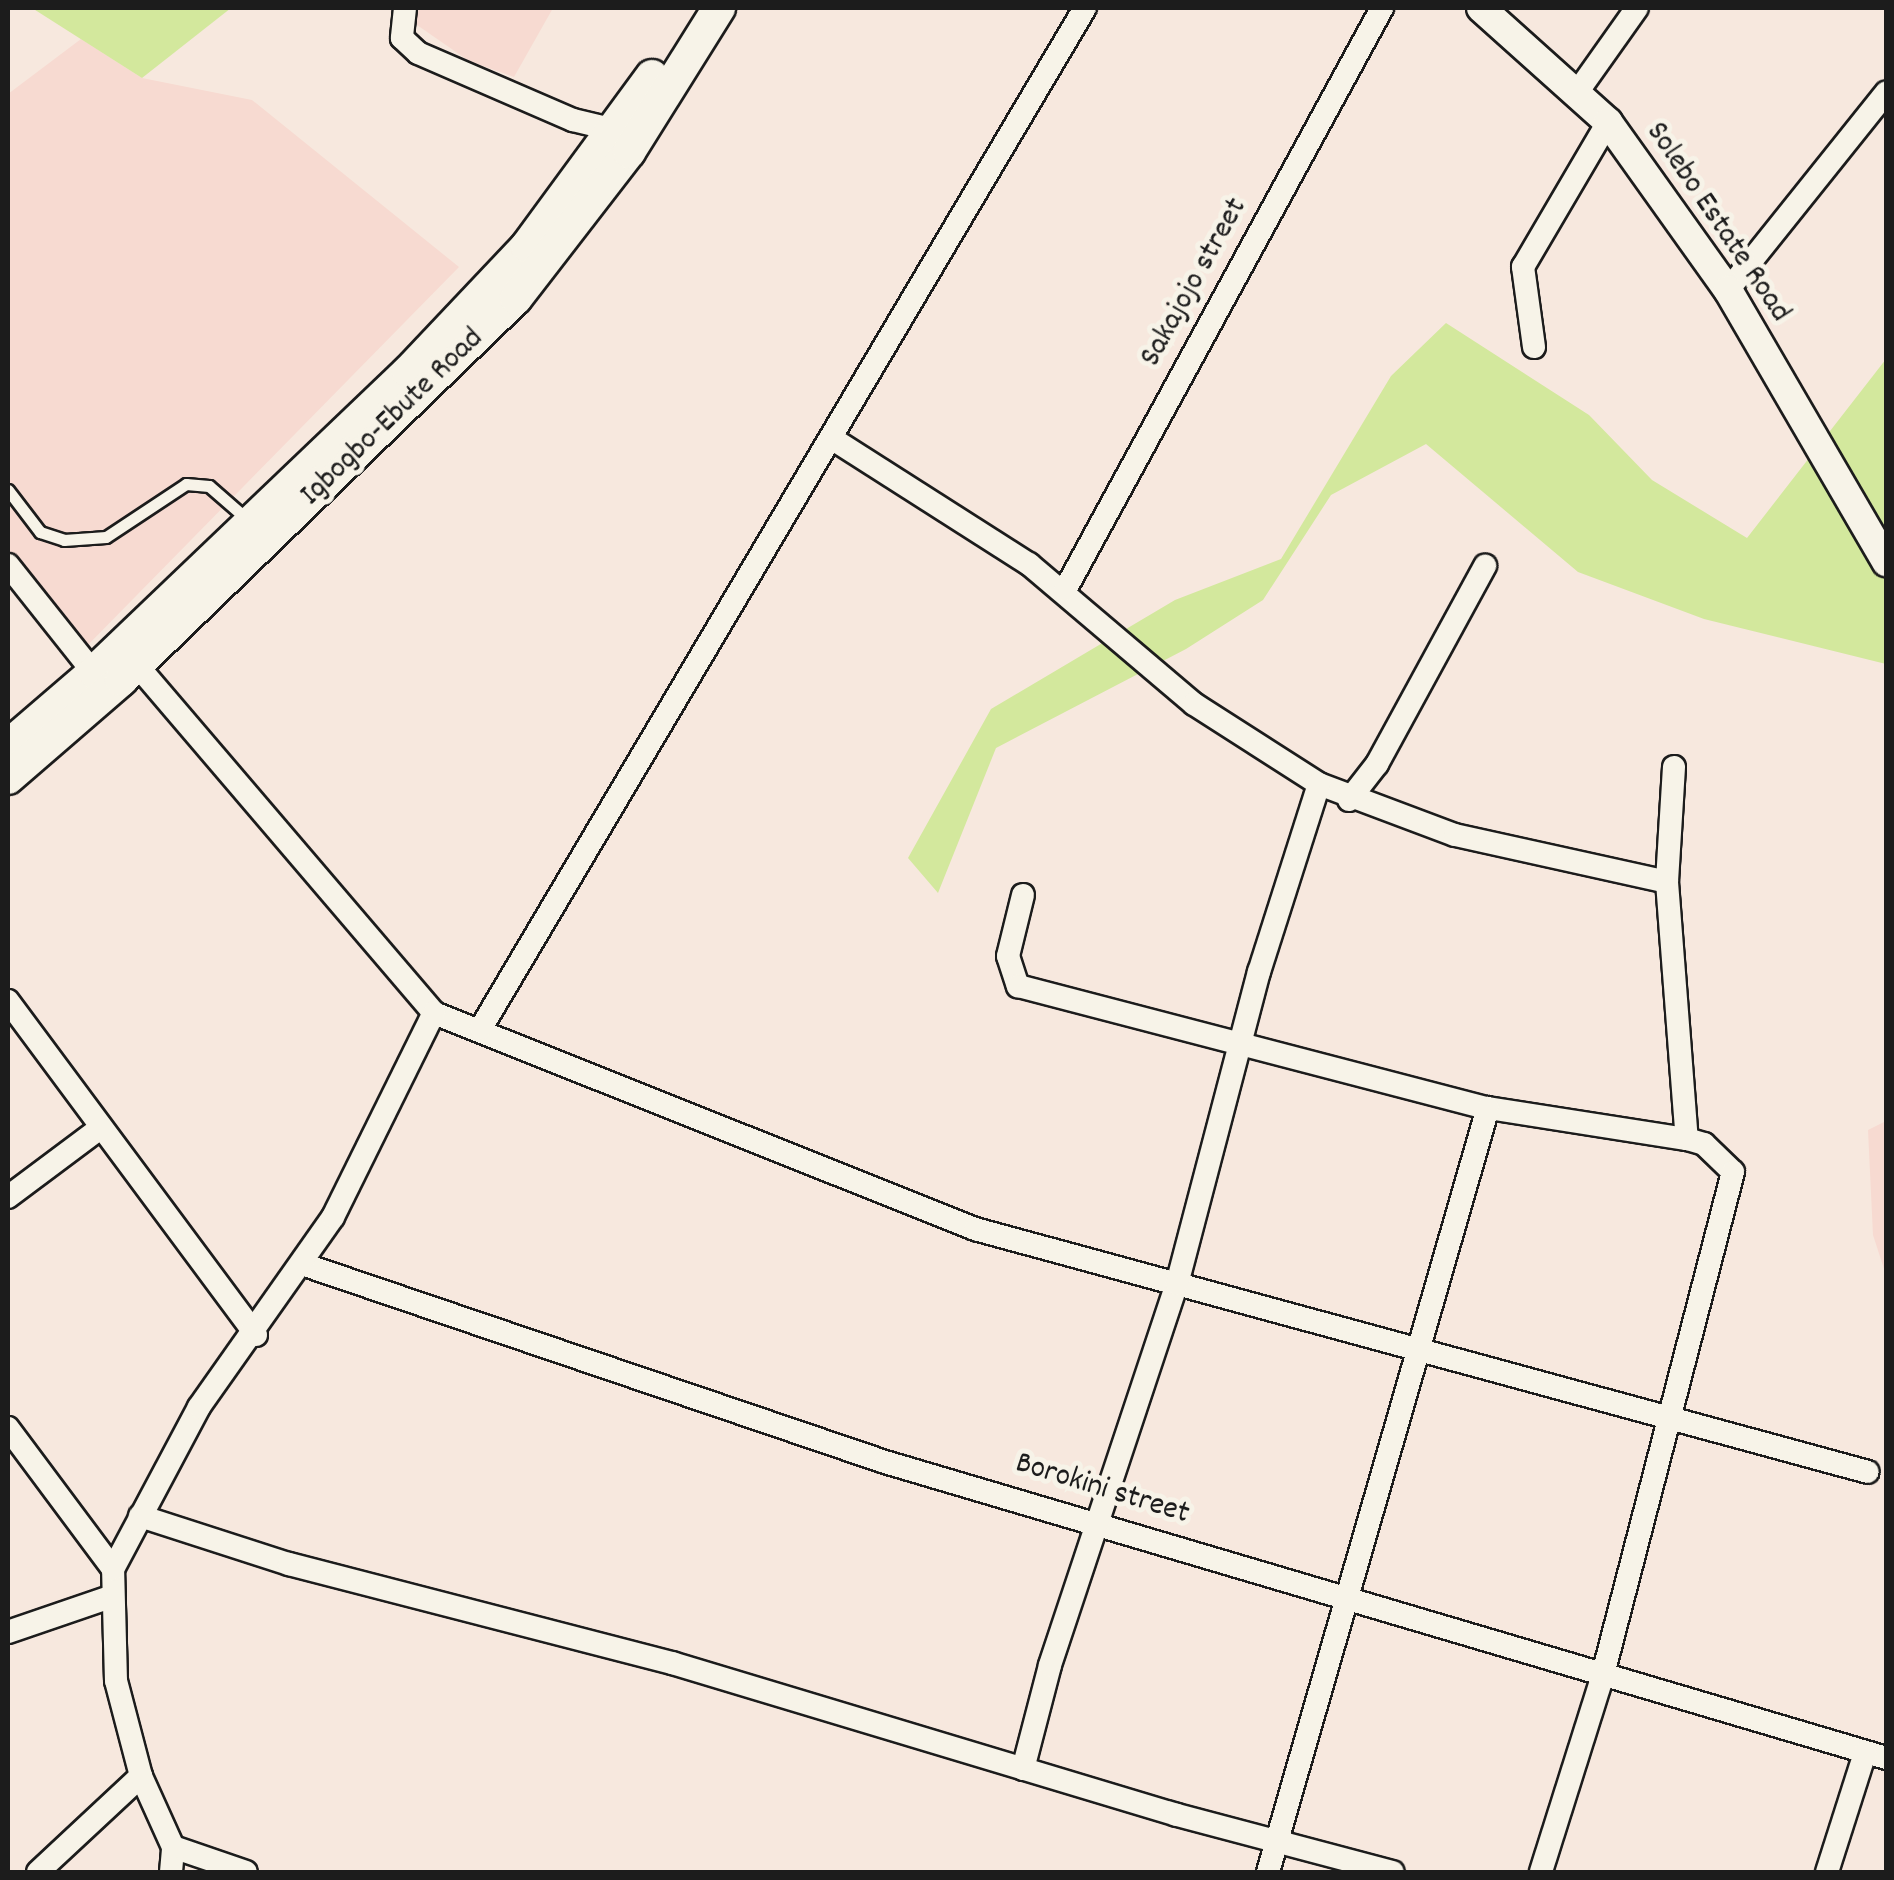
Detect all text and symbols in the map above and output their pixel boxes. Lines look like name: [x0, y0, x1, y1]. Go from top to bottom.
street label: Solebo Estate Road: [1636, 116, 1798, 330]
street label: Sakajojo street: [1133, 192, 1257, 374]
street label: Igbogbo-Ebute Road: [293, 321, 493, 515]
street label: Borokini street: [1011, 1445, 1193, 1535]

